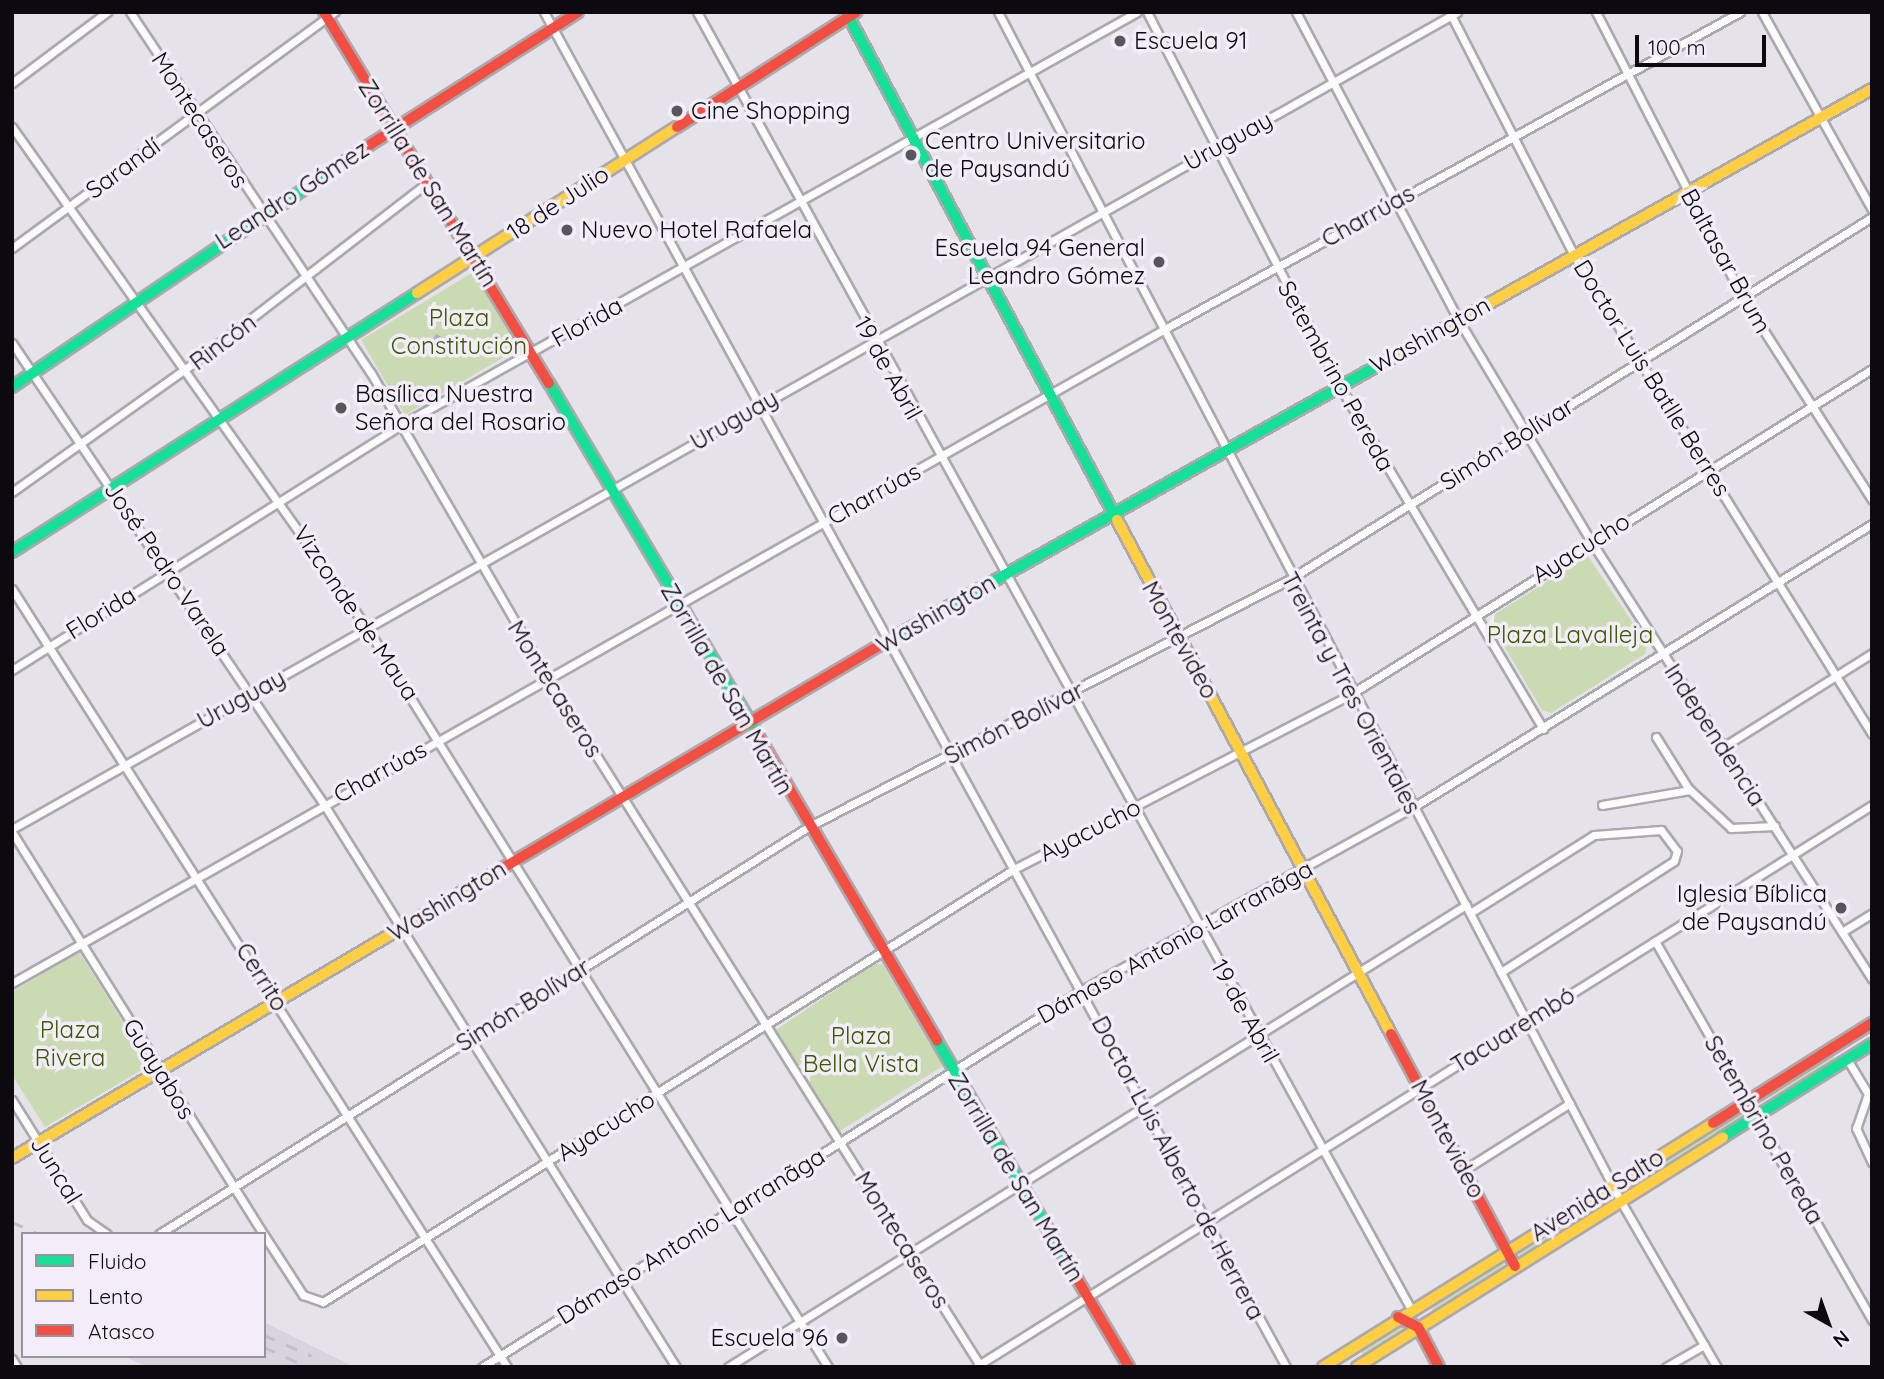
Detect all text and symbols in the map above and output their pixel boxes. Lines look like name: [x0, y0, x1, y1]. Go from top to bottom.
scale bar: [1639, 21, 1770, 65]
place label: Escuela 91: [1134, 27, 1248, 55]
marker: Escuela 91: [1112, 33, 1128, 49]
text: 100 m: [1648, 34, 1706, 60]
street label: Montecaseros: [145, 47, 255, 193]
street label: Zorrilla de San Martín: [352, 74, 504, 292]
place label: Cine Shopping: [691, 97, 850, 125]
marker: Cine Shopping: [669, 103, 685, 119]
street label: Uruguay: [1179, 105, 1277, 177]
place label: Centro Universitario de Paysandú: [925, 127, 1145, 183]
street label: Sarandí: [80, 131, 166, 205]
street label: Leandro Gómez: [210, 135, 374, 255]
marker: Centro Universitario de Paysandú: [903, 147, 919, 163]
street label: 18 de Julio: [502, 159, 614, 247]
street label: Charrúas: [1317, 179, 1419, 253]
street label: Baltasar Brum: [1675, 184, 1777, 338]
place label: Nuevo Hotel Rafaela: [581, 216, 812, 244]
marker: Nuevo Hotel Rafaela: [559, 222, 575, 238]
place label: Escuela 94 General Leandro Gómez: [935, 234, 1145, 290]
marker: Escuela 94 General Leandro Gómez: [1151, 254, 1167, 270]
street label: Doctor Luis Batlle Berres: [1567, 255, 1737, 501]
street label: Setembrino Pereda: [1272, 276, 1400, 476]
street label: Washington: [1365, 290, 1495, 380]
street label: Florida: [546, 291, 628, 353]
park label: Plaza Constitución: [391, 304, 527, 360]
street label: Rincón: [184, 308, 262, 376]
street label: 19 de Abril: [848, 311, 928, 425]
place label: Basílica Nuestra Señora del Rosario: [355, 380, 566, 436]
street label: Uruguay: [685, 383, 783, 457]
street label: Simón Bolívar: [1435, 391, 1579, 497]
marker: Basílica Nuestra Señora del Rosario: [333, 400, 349, 416]
street label: Charrúas: [823, 457, 925, 531]
street label: José Pedro Varela: [98, 476, 236, 662]
street label: Ayacucho: [1527, 507, 1635, 589]
street label: Vizconde de Maua: [287, 520, 425, 706]
street label: Treinta y Tres Orientales: [1275, 567, 1427, 819]
street label: Washington: [871, 568, 1001, 660]
street label: Montevideo: [1136, 576, 1224, 704]
street label: Zorrilla de San Martín: [655, 578, 799, 800]
street label: Florida: [61, 580, 141, 646]
street label: Montecaseros: [501, 615, 609, 763]
park label: Plaza Lavalleja: [1487, 621, 1653, 649]
street label: Independencia: [1658, 658, 1772, 812]
street label: Uruguay: [192, 663, 290, 735]
street label: Simón Bolívar: [939, 676, 1089, 770]
street label: Charrúas: [329, 735, 431, 809]
street label: Ayacucho: [1035, 792, 1145, 868]
street label: Washington: [383, 854, 511, 948]
street label: Dámaso Antonio Larranãga: [1032, 854, 1318, 1030]
place label: Iglesia Bíblica de Paysandú: [1677, 880, 1827, 936]
marker: Iglesia Bíblica de Paysandú: [1833, 900, 1849, 916]
street label: Cerrito: [230, 937, 294, 1017]
street label: Simón Bolívar: [451, 952, 595, 1058]
street label: 19 de Abril: [1205, 954, 1285, 1068]
street label: Tacuarembó: [1446, 981, 1580, 1079]
street label: Doctor Luis Alberto de Herrera: [1085, 1011, 1271, 1325]
street label: Guayabos: [117, 1013, 201, 1125]
park label: Plaza Rivera: [35, 1016, 105, 1072]
park label: Plaza Bella Vista: [803, 1022, 919, 1078]
street label: Setembrino Pereda: [1698, 1030, 1830, 1230]
street label: Zorrilla de San Martín: [942, 1067, 1090, 1287]
street label: Montevideo: [1405, 1075, 1491, 1203]
street label: Ayacucho: [552, 1085, 660, 1167]
street label: Juncal: [24, 1131, 88, 1209]
street label: Dámaso Antonio Larranãga: [552, 1142, 830, 1330]
street label: Avenida Salto: [1525, 1143, 1669, 1247]
street label: Montecaseros: [848, 1166, 956, 1314]
legend: [21, 1232, 266, 1358]
text: Fluido: [88, 1248, 146, 1274]
text: Lento: [88, 1283, 143, 1309]
north arrow: [1793, 1288, 1863, 1358]
text: Atasco: [88, 1318, 155, 1344]
place label: Escuela 96: [711, 1324, 828, 1352]
text: N: [1828, 1325, 1855, 1353]
marker: Escuela 96: [834, 1330, 850, 1346]

